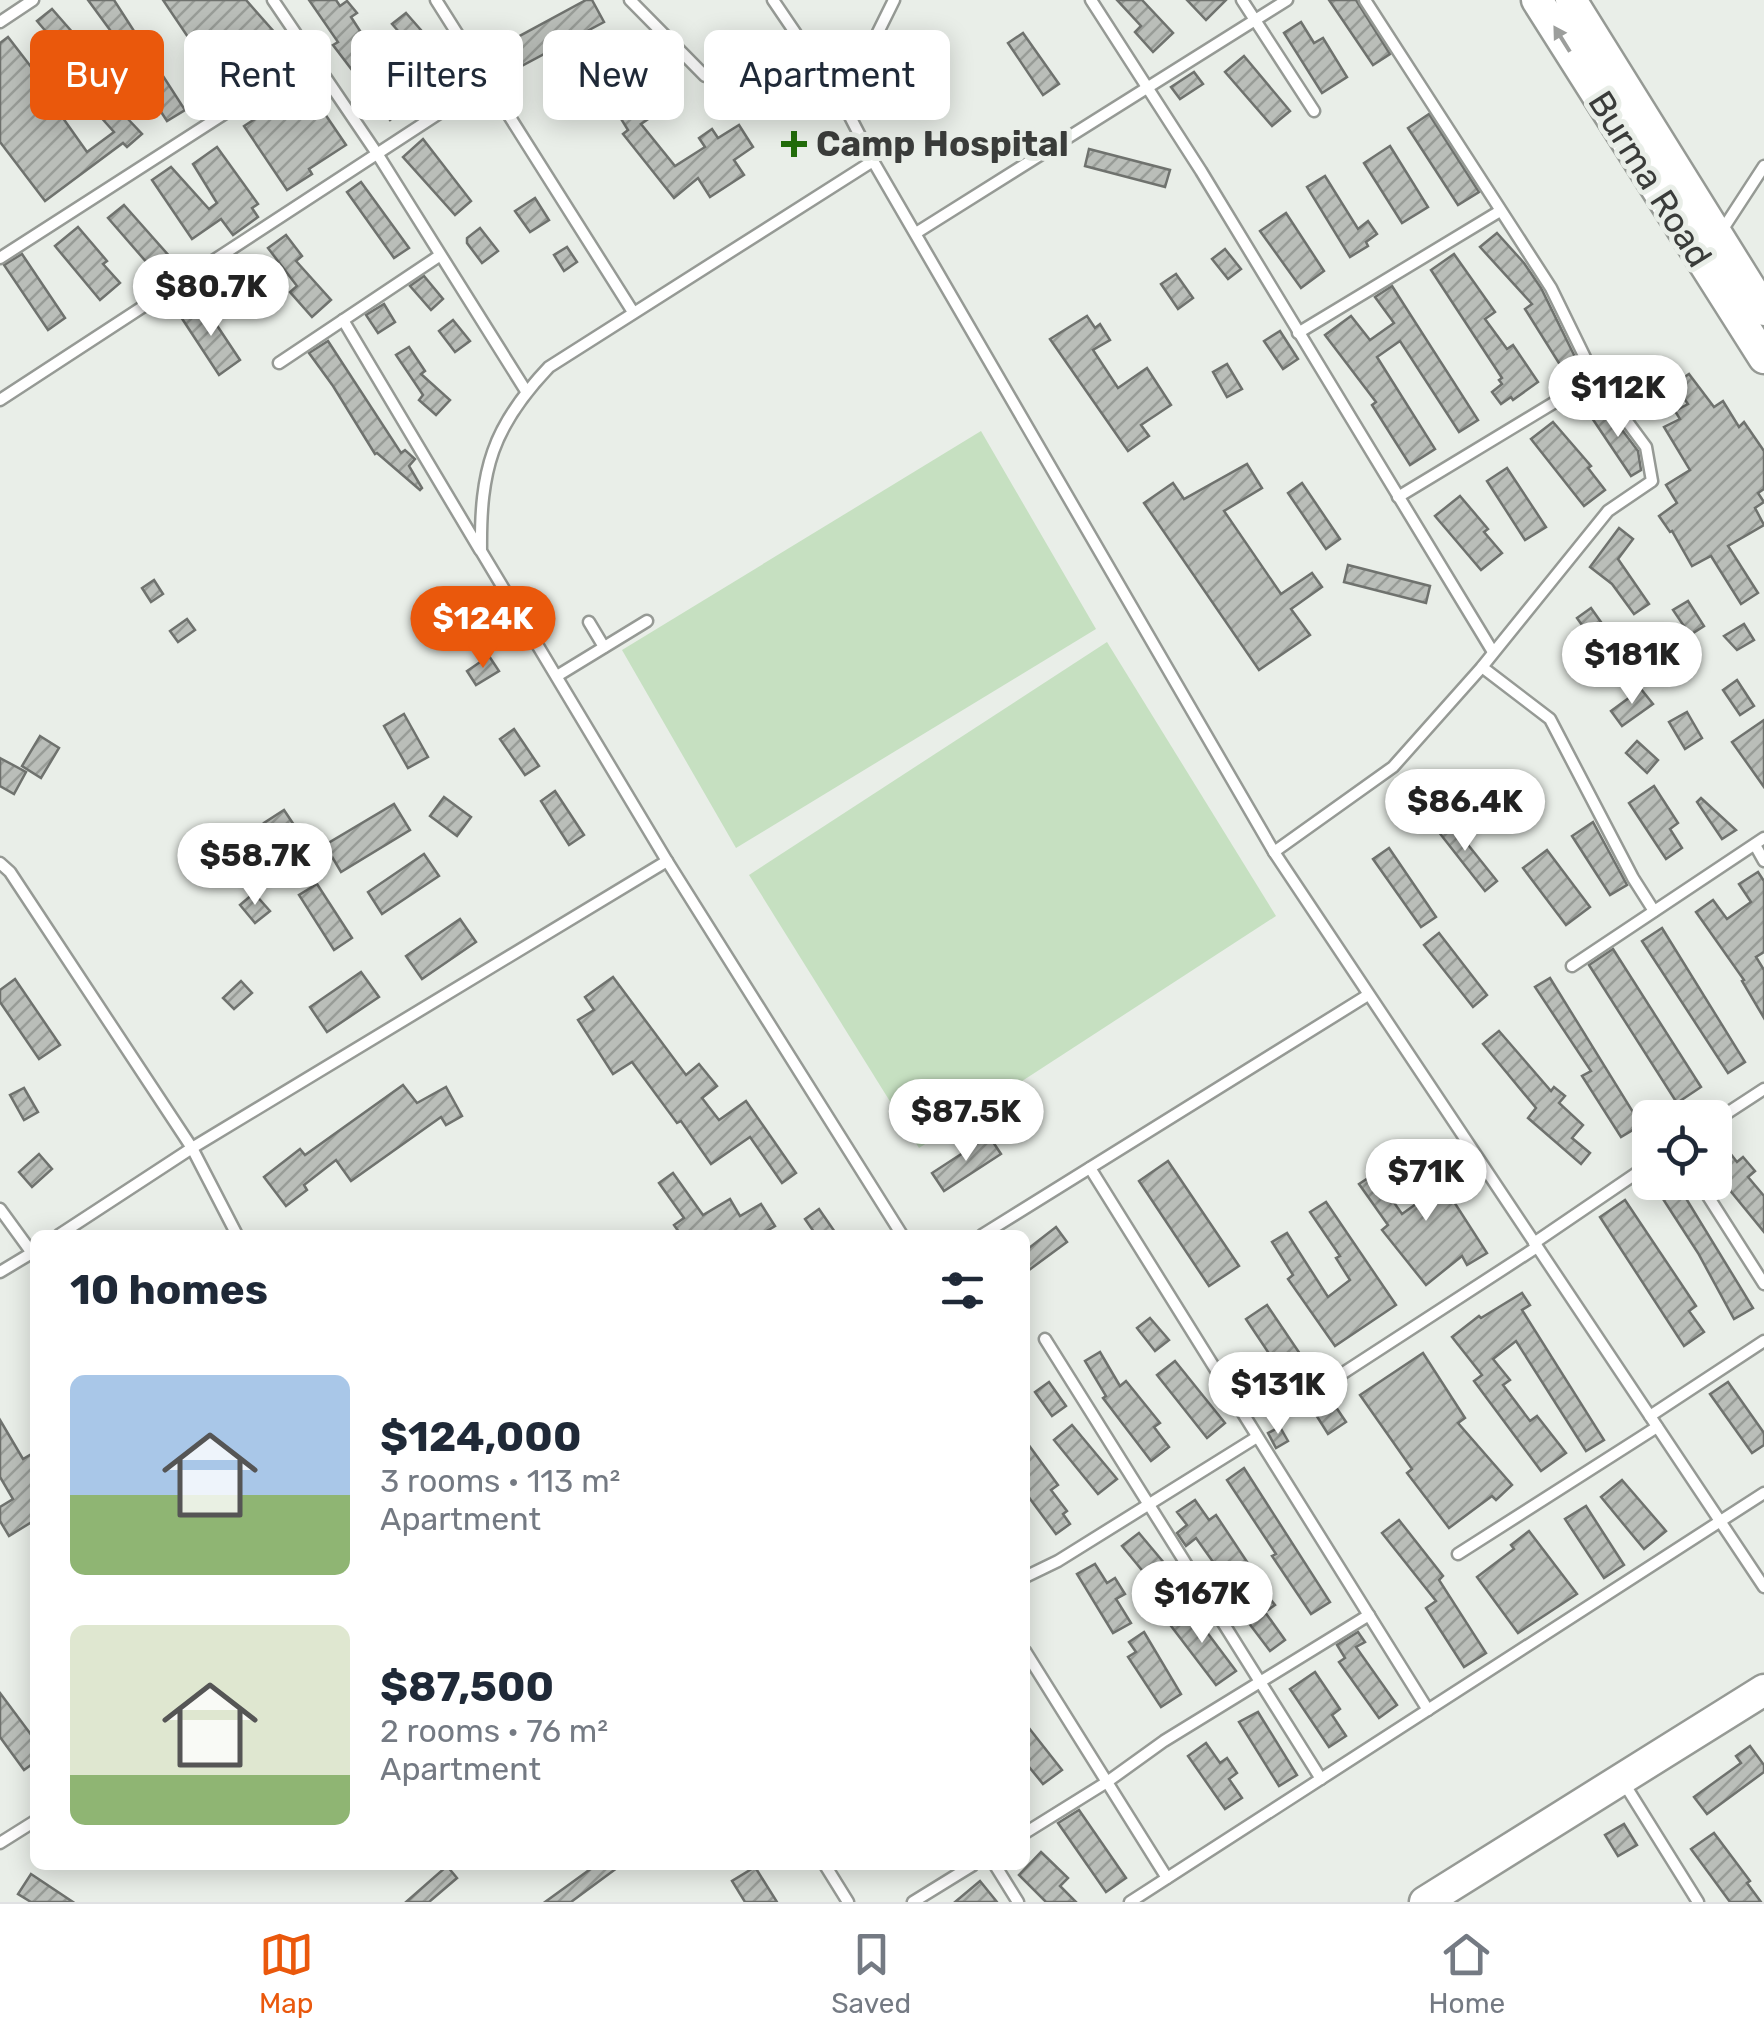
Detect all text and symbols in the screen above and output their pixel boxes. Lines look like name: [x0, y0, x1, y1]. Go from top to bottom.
one-way arrow: [1553, 25, 1571, 53]
chip: Buy: [30, 30, 164, 120]
chip: Rent: [184, 30, 331, 120]
chip: Filters: [351, 30, 523, 120]
chip: New: [543, 30, 684, 120]
chip: Apartment: [704, 30, 950, 120]
street label: Burma Road: [1579, 83, 1721, 275]
place label: Camp Hospital: [816, 123, 1069, 165]
marker: Camp Hospital: [781, 131, 807, 157]
pin: $80.7K: [130, 254, 292, 339]
text: $80.7K: [155, 267, 267, 305]
pin: $112K: [1548, 355, 1688, 440]
text: $112K: [1570, 368, 1666, 406]
pin: $124K: [413, 586, 553, 671]
text: $124K: [432, 599, 534, 637]
pin: $181K: [1562, 622, 1702, 707]
text: $181K: [1584, 635, 1680, 673]
pin: $86.4K: [1384, 769, 1546, 854]
text: $86.4K: [1407, 782, 1523, 820]
pin: $58.7K: [174, 823, 336, 908]
text: $58.7K: [199, 836, 311, 874]
pin: $87.5K: [885, 1079, 1047, 1164]
text: $87.5K: [911, 1092, 1021, 1130]
map controls: [1632, 1100, 1732, 1200]
button: locate: [1632, 1100, 1732, 1200]
pin: $71K: [1367, 1139, 1485, 1224]
text: $71K: [1388, 1152, 1464, 1190]
icon: filters: [935, 1263, 990, 1318]
text: 10 homes: [70, 1265, 268, 1315]
pin: $131K: [1208, 1352, 1348, 1437]
text: $131K: [1230, 1365, 1326, 1403]
text: $124,000: [380, 1412, 582, 1462]
icon: home: [150, 1415, 270, 1535]
text: 3 rooms · 113 m²: [380, 1462, 621, 1500]
text: Apartment: [380, 1500, 541, 1538]
pin: $167K: [1132, 1561, 1272, 1646]
text: $167K: [1154, 1574, 1250, 1612]
text: $87,500: [380, 1662, 554, 1712]
icon: home: [150, 1665, 270, 1785]
text: 2 rooms · 76 m²: [380, 1712, 608, 1750]
text: Apartment: [380, 1750, 541, 1788]
tab: Map: [259, 1927, 314, 2020]
tab: Saved: [831, 1927, 911, 2020]
tab: Home: [1429, 1927, 1505, 2020]

